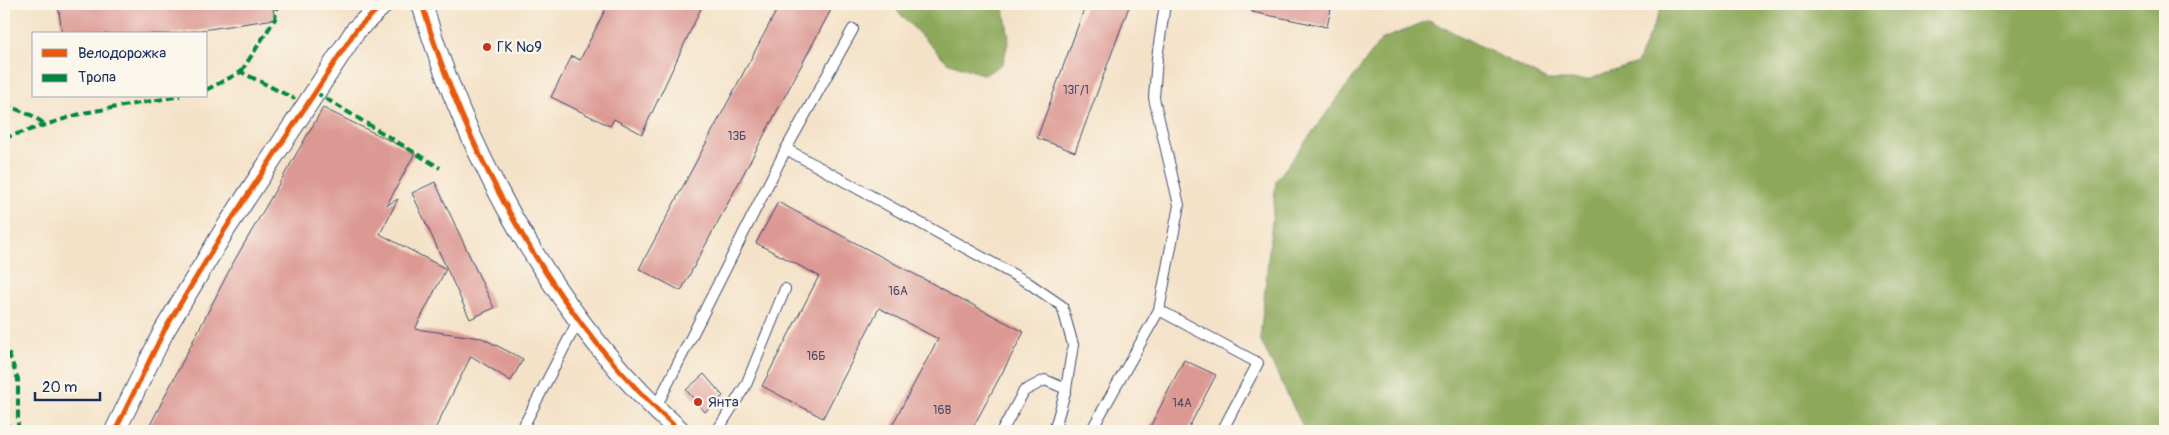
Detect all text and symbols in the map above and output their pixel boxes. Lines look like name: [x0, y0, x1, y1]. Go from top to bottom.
legend: [32, 32, 208, 98]
place label: ГК №9: [497, 38, 542, 57]
marker: ГК №9: [481, 41, 493, 53]
text: Велодорожка: [78, 44, 166, 63]
text: Тропа: [78, 68, 116, 87]
house number: 13Г/1: [1063, 83, 1089, 98]
house number: 13Б: [728, 129, 746, 144]
house number: 16А: [888, 284, 908, 299]
house number: 16Б: [807, 349, 825, 364]
scale bar: [35, 370, 100, 402]
text: 20 m: [42, 378, 77, 397]
place label: Янта: [708, 393, 739, 412]
marker: Янта: [692, 396, 704, 408]
house number: 14А: [1172, 396, 1192, 411]
house number: 16В: [933, 403, 951, 418]

